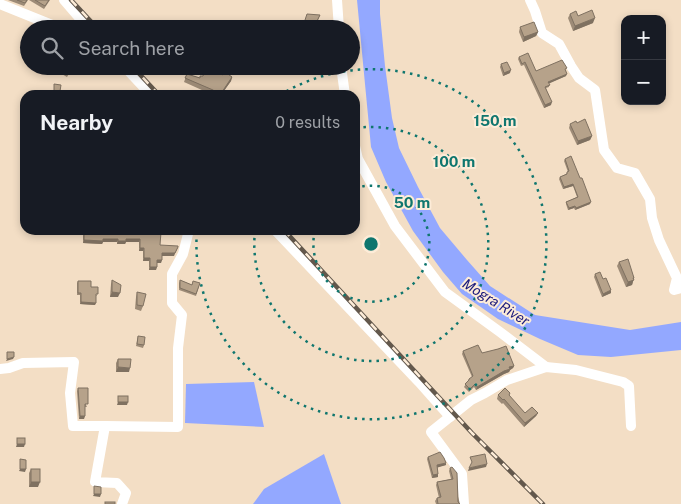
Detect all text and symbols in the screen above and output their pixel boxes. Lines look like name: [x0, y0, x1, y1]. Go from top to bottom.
map controls: [621, 15, 666, 105]
button: +: [621, 15, 666, 60]
search box: [20, 20, 360, 75]
icon: search: [38, 34, 66, 62]
text: Search here: [78, 37, 185, 59]
button: −: [621, 60, 666, 105]
text: Nearby: [40, 110, 113, 135]
text: 150 m: [473, 112, 517, 129]
text: 0 results: [275, 113, 340, 132]
text: 100 m: [433, 153, 475, 170]
text: 50 m: [394, 194, 430, 211]
centre of rings: [362, 235, 380, 253]
water label: Mogra River: [460, 275, 533, 329]

